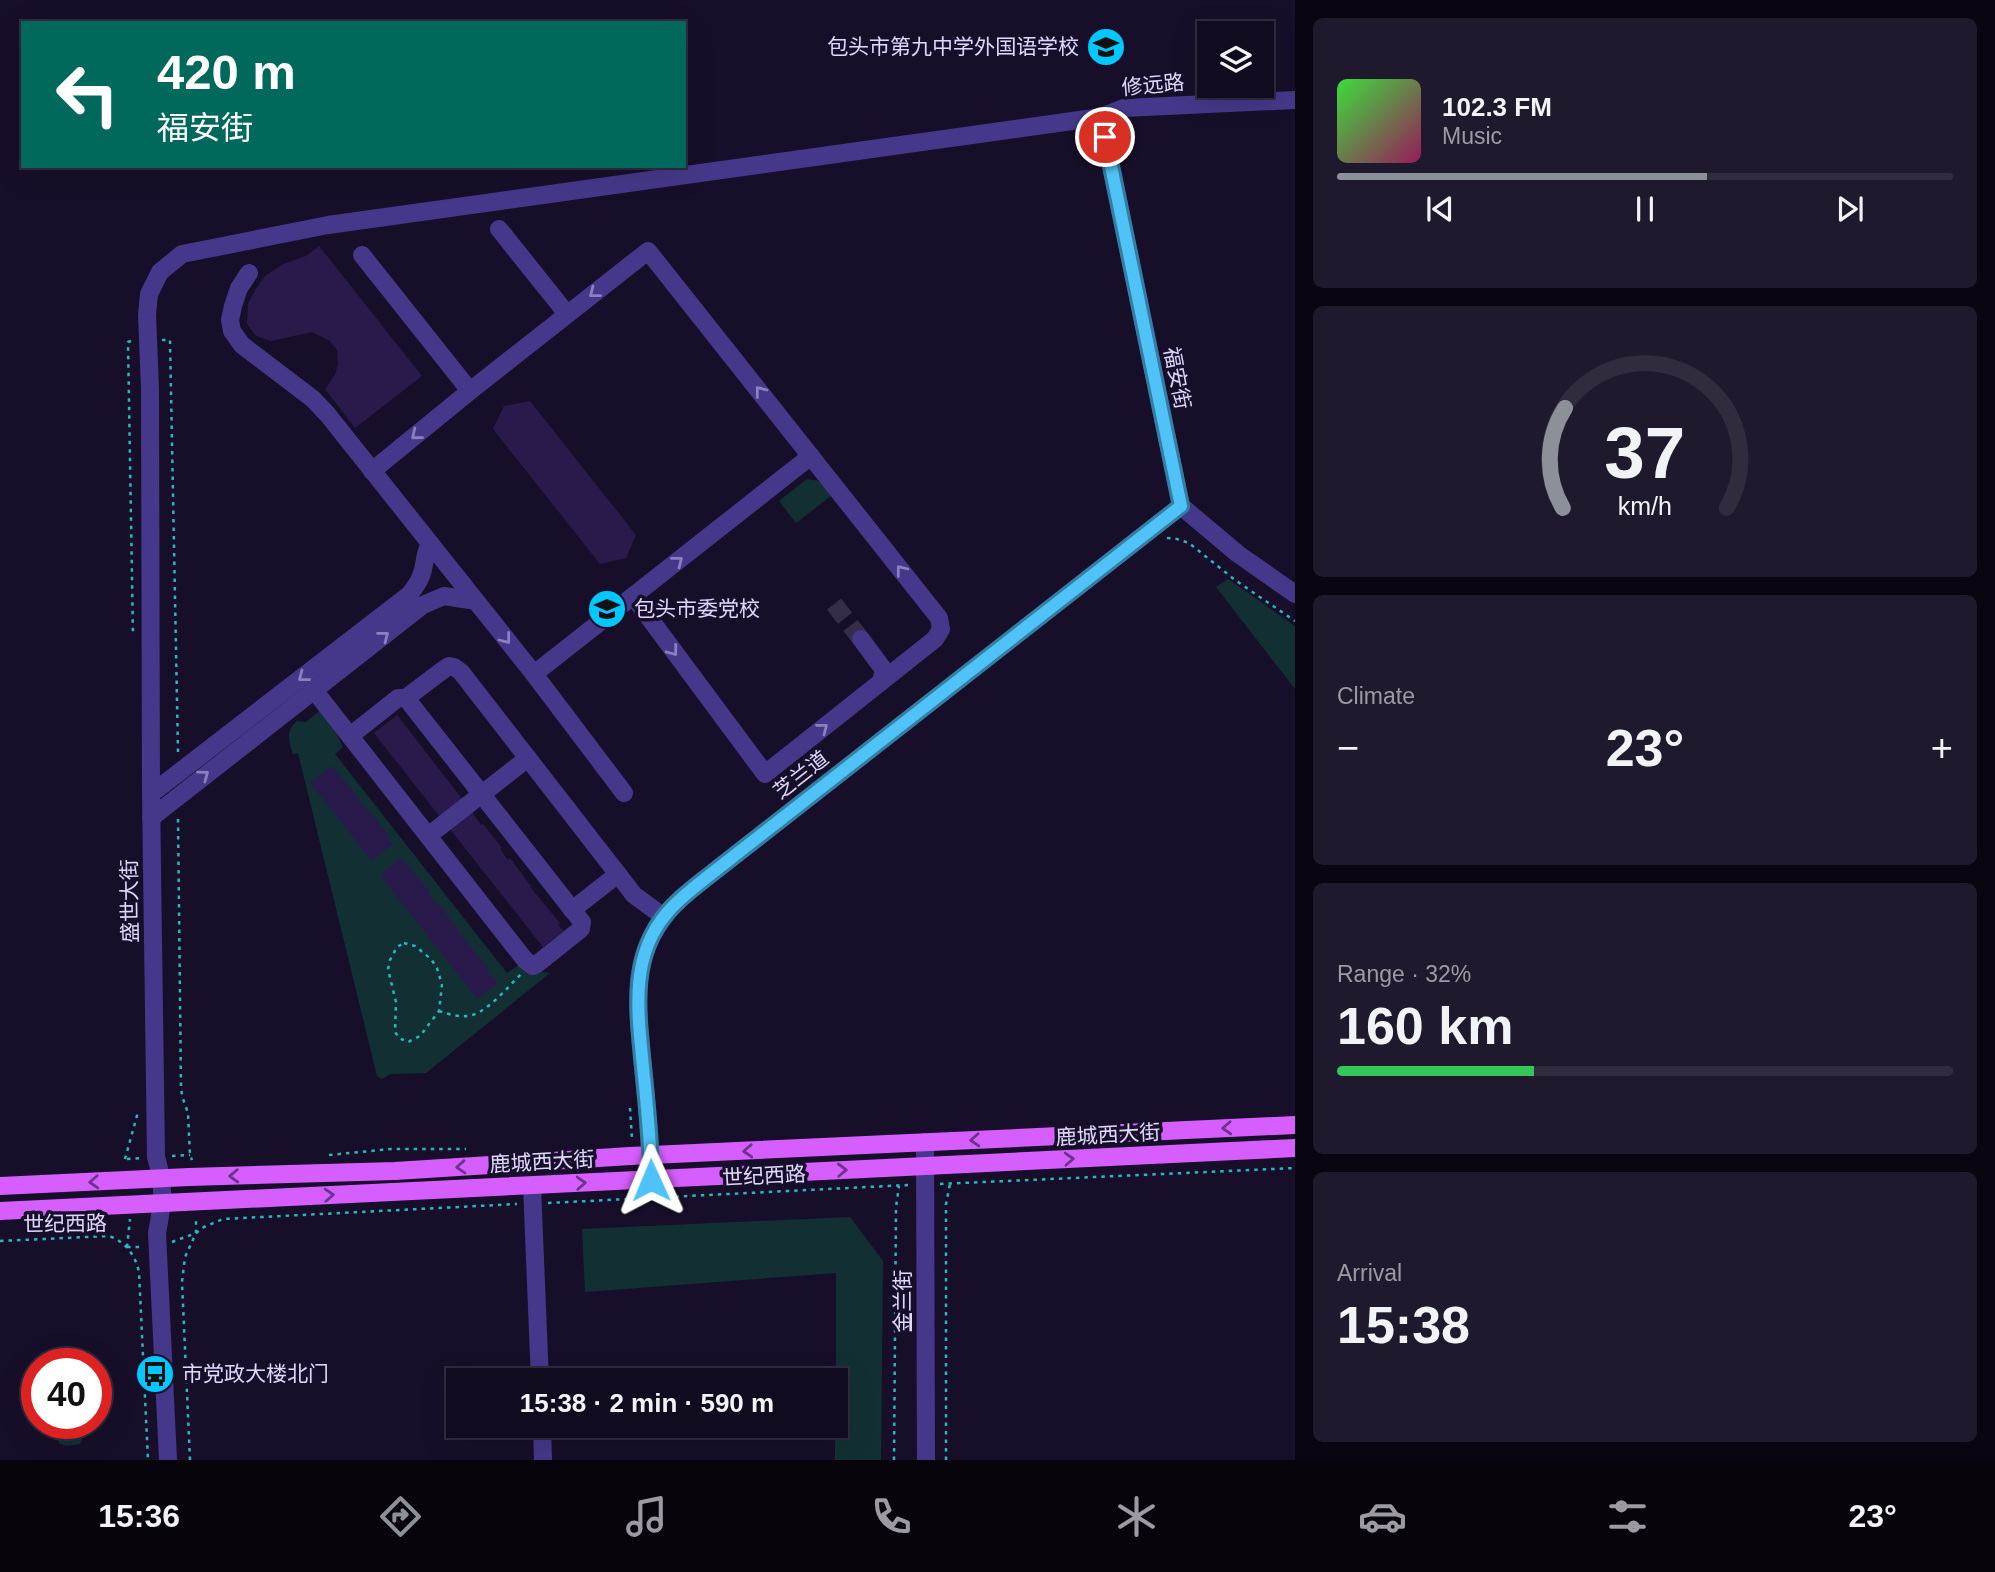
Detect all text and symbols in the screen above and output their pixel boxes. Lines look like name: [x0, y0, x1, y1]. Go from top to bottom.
map controls: [1197, 21, 1274, 98]
button: layers: [1197, 21, 1274, 98]
school or university icon: 包头市第九中学外国语学校: [1085, 26, 1127, 68]
place label: 包头市第九中学外国语学校: [827, 35, 1079, 58]
text: 420 m: [157, 45, 296, 99]
icon: left: [42, 49, 133, 140]
street label: 修远路: [1121, 70, 1185, 99]
text: 102.3 FM: [1442, 92, 1552, 122]
pin: [1075, 107, 1135, 167]
text: 福安街: [157, 110, 253, 146]
icon: arrive: [1086, 118, 1124, 156]
text: Music: [1442, 123, 1502, 149]
icon: previous: [1421, 190, 1459, 228]
icon: pause: [1626, 190, 1664, 228]
icon: next: [1831, 190, 1869, 228]
one-way arrow: [590, 284, 602, 297]
street label: 福安街: [1160, 345, 1195, 411]
one-way arrow: [755, 387, 768, 399]
text: 37: [1605, 412, 1685, 493]
one-way arrow: [412, 426, 424, 439]
text: km/h: [1618, 491, 1672, 519]
one-way arrow: [669, 557, 682, 569]
one-way arrow: [897, 565, 910, 577]
school or university icon: 包头市委党校: [586, 588, 628, 630]
place label: 包头市委党校: [634, 597, 760, 620]
one-way arrow: [377, 631, 389, 644]
one-way arrow: [498, 631, 510, 644]
one-way arrow: [665, 643, 678, 656]
one-way arrow: [298, 668, 310, 681]
text: Climate: [1337, 683, 1415, 709]
text: 23°: [1606, 719, 1684, 777]
one-way arrow: [816, 723, 828, 736]
text: −: [1337, 727, 1359, 769]
text: +: [1931, 727, 1953, 769]
street label: 芝兰道: [769, 746, 833, 803]
one-way arrow: [197, 771, 209, 784]
street label: 盛世大街: [117, 859, 142, 943]
text: Range · 32%: [1337, 961, 1471, 987]
text: 160 km: [1337, 997, 1513, 1055]
street label: 鹿城西大街: [1055, 1120, 1161, 1149]
one-way arrow: [1221, 1120, 1232, 1135]
one-way arrow: [969, 1132, 980, 1147]
position arrow: [614, 1143, 688, 1217]
one-way arrow: [742, 1143, 753, 1158]
street label: 鹿城西大街: [489, 1147, 595, 1176]
one-way arrow: [1064, 1152, 1075, 1167]
one-way arrow: [455, 1159, 466, 1174]
street label: 世纪西路: [721, 1162, 807, 1189]
one-way arrow: [837, 1163, 848, 1178]
one-way arrow: [228, 1168, 239, 1183]
one-way arrow: [88, 1174, 99, 1189]
one-way arrow: [575, 1176, 586, 1191]
one-way arrow: [324, 1188, 335, 1203]
street label: 世纪西路: [23, 1211, 107, 1236]
text: Arrival: [1337, 1260, 1402, 1286]
street label: 金兰街: [891, 1270, 914, 1333]
text: 15:38: [1337, 1296, 1470, 1354]
speed limit sign: 40: [21, 1348, 112, 1439]
bus stop icon: 市党政大楼北门: [134, 1353, 176, 1395]
place label: 市党政大楼北门: [182, 1362, 329, 1385]
text: 15:38 · 2 min · 590 m: [520, 1388, 774, 1418]
icon: directions: [376, 1492, 425, 1541]
icon: music: [622, 1492, 671, 1541]
icon: phone: [867, 1492, 916, 1541]
icon: climate: [1112, 1492, 1161, 1541]
icon: car: [1358, 1492, 1407, 1541]
icon: filters: [1603, 1492, 1652, 1541]
text: 15:36: [98, 1498, 180, 1534]
text: 23°: [1848, 1498, 1897, 1534]

